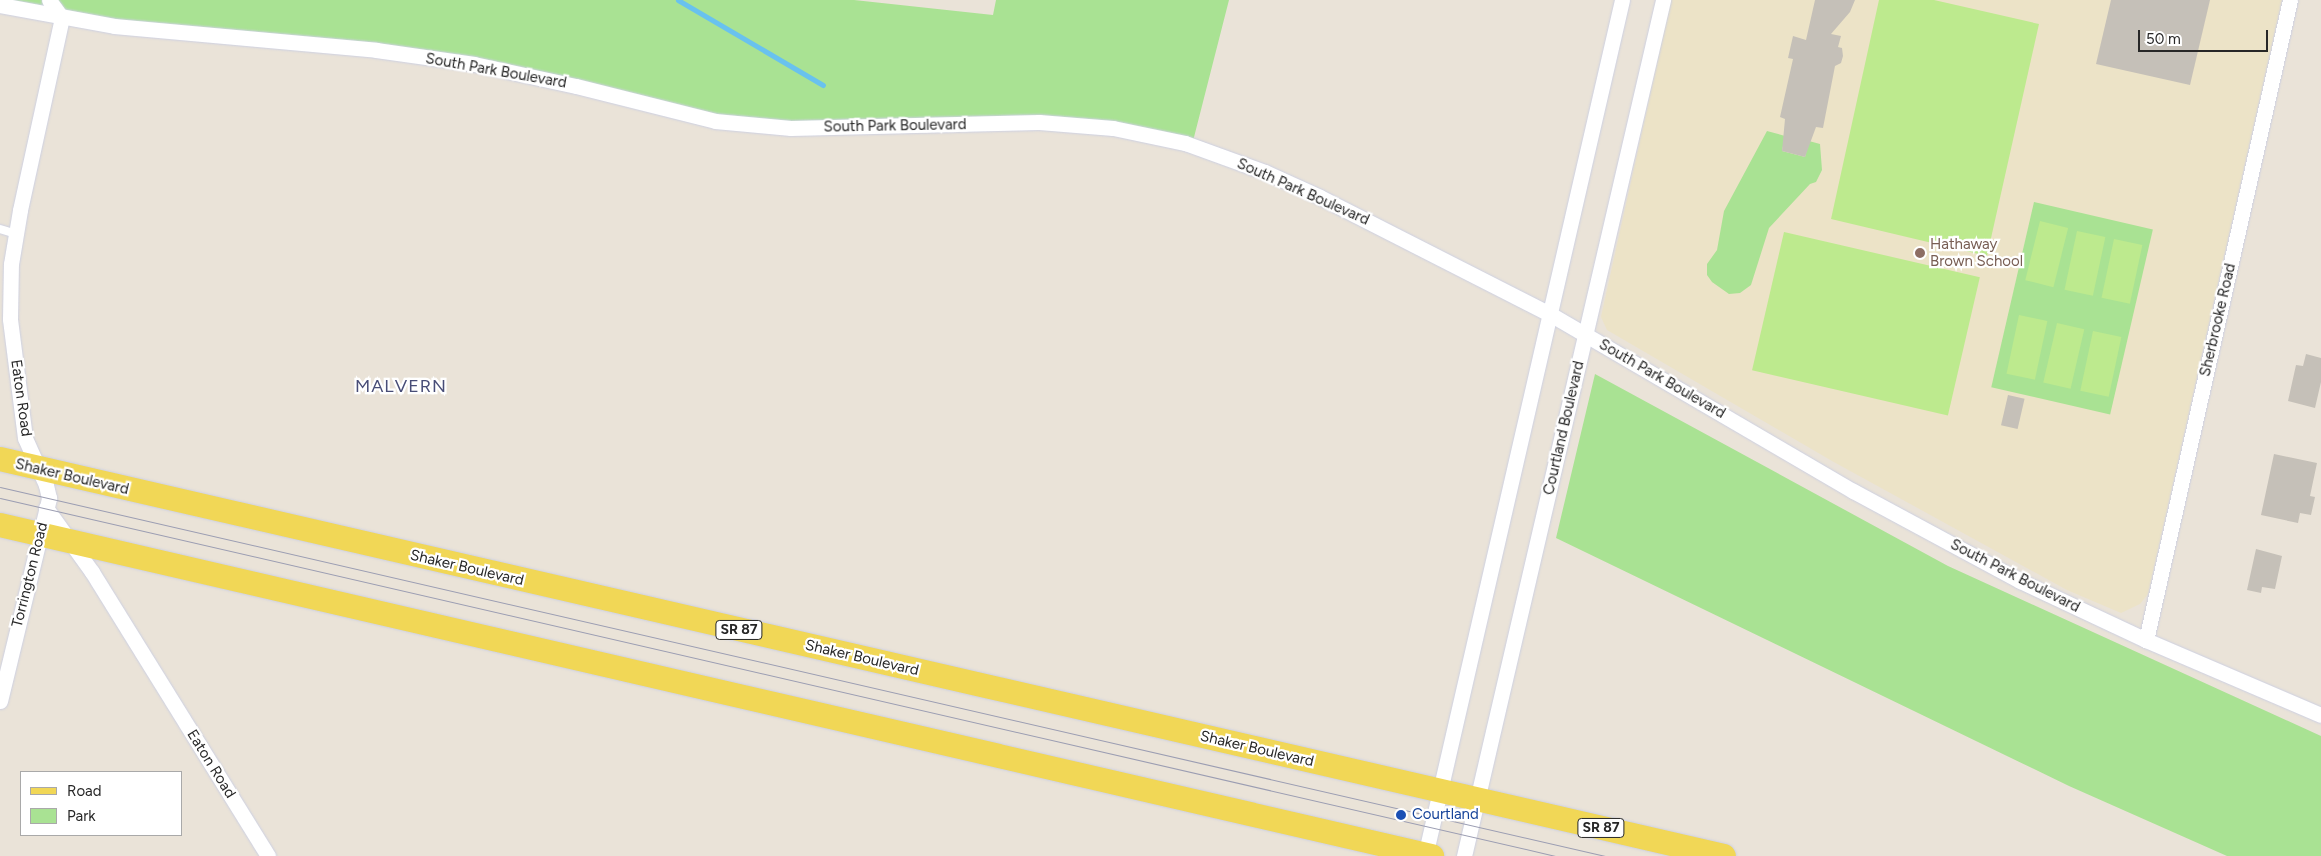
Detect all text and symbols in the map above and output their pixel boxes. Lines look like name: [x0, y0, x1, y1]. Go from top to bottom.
scale bar: [2141, 20, 2271, 52]
text: 50 m: [2146, 30, 2181, 48]
street label: South Park Boulevard: [424, 50, 568, 92]
street label: South Park Boulevard: [823, 116, 967, 136]
street label: South Park Boulevard: [1234, 155, 1372, 229]
place label: Hathaway Brown School: [1930, 235, 2023, 270]
marker: Hathaway Brown School: [1914, 247, 1926, 259]
street label: Sherbrooke Road: [2196, 262, 2240, 378]
street label: South Park Boulevard: [1596, 335, 1728, 423]
street label: Eaton Road: [7, 358, 35, 438]
street label: Courtland Boulevard: [1540, 359, 1588, 497]
district label: MALVERN: [354, 375, 448, 397]
street label: Shaker Boulevard: [13, 455, 131, 499]
street label: Torrington Road: [8, 521, 52, 629]
street label: South Park Boulevard: [1947, 536, 2083, 616]
street label: Shaker Boulevard: [408, 546, 526, 590]
road number: SR 87: [715, 618, 763, 642]
street label: Shaker Boulevard: [803, 636, 921, 680]
street label: Eaton Road: [183, 726, 239, 802]
street label: Shaker Boulevard: [1198, 727, 1316, 771]
legend: [20, 771, 182, 836]
text: Road: [67, 782, 102, 800]
place label: Courtland: [1412, 806, 1479, 824]
text: Park: [67, 807, 96, 825]
marker: Courtland: [1394, 808, 1408, 822]
road number: SR 87: [1577, 816, 1625, 840]

